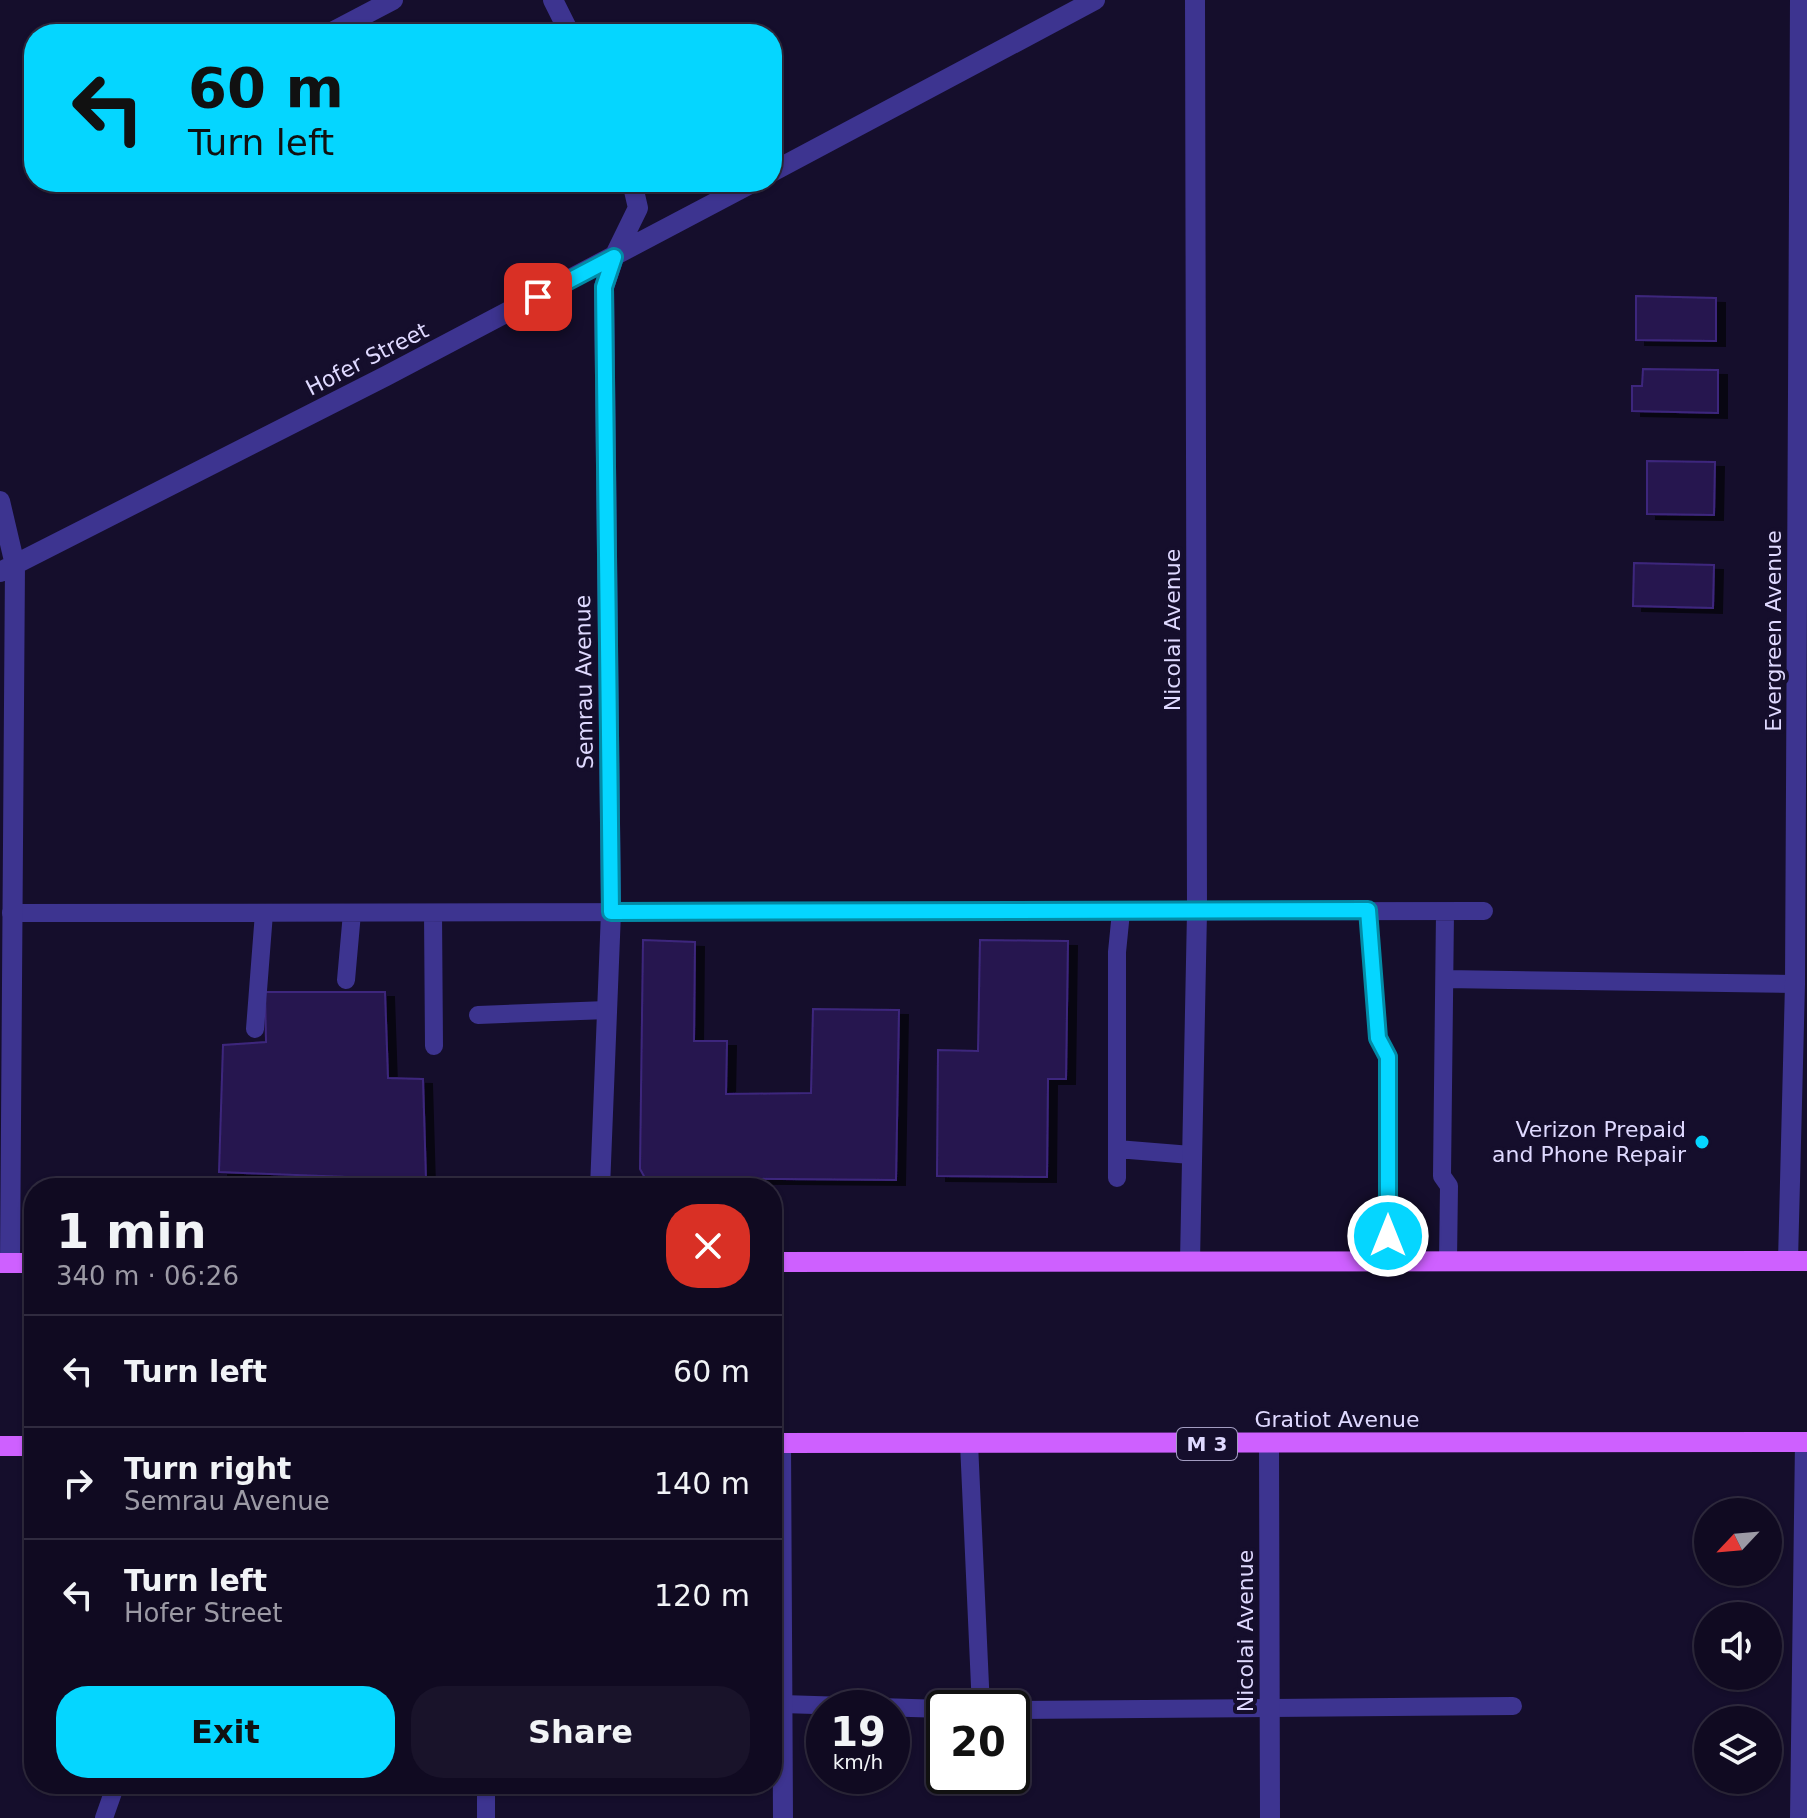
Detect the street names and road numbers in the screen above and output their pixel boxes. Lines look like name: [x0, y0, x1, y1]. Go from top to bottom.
street label: Hofer Street: [302, 317, 433, 401]
street label: Evergreen Avenue: [1761, 530, 1786, 732]
street label: Nicolai Avenue: [1160, 549, 1185, 711]
street label: Semrau Avenue: [570, 595, 598, 769]
street label: Gratiot Avenue: [1254, 1407, 1420, 1432]
road number: M 3: [1177, 1428, 1237, 1460]
street label: Nicolai Avenue: [1233, 1550, 1258, 1712]

